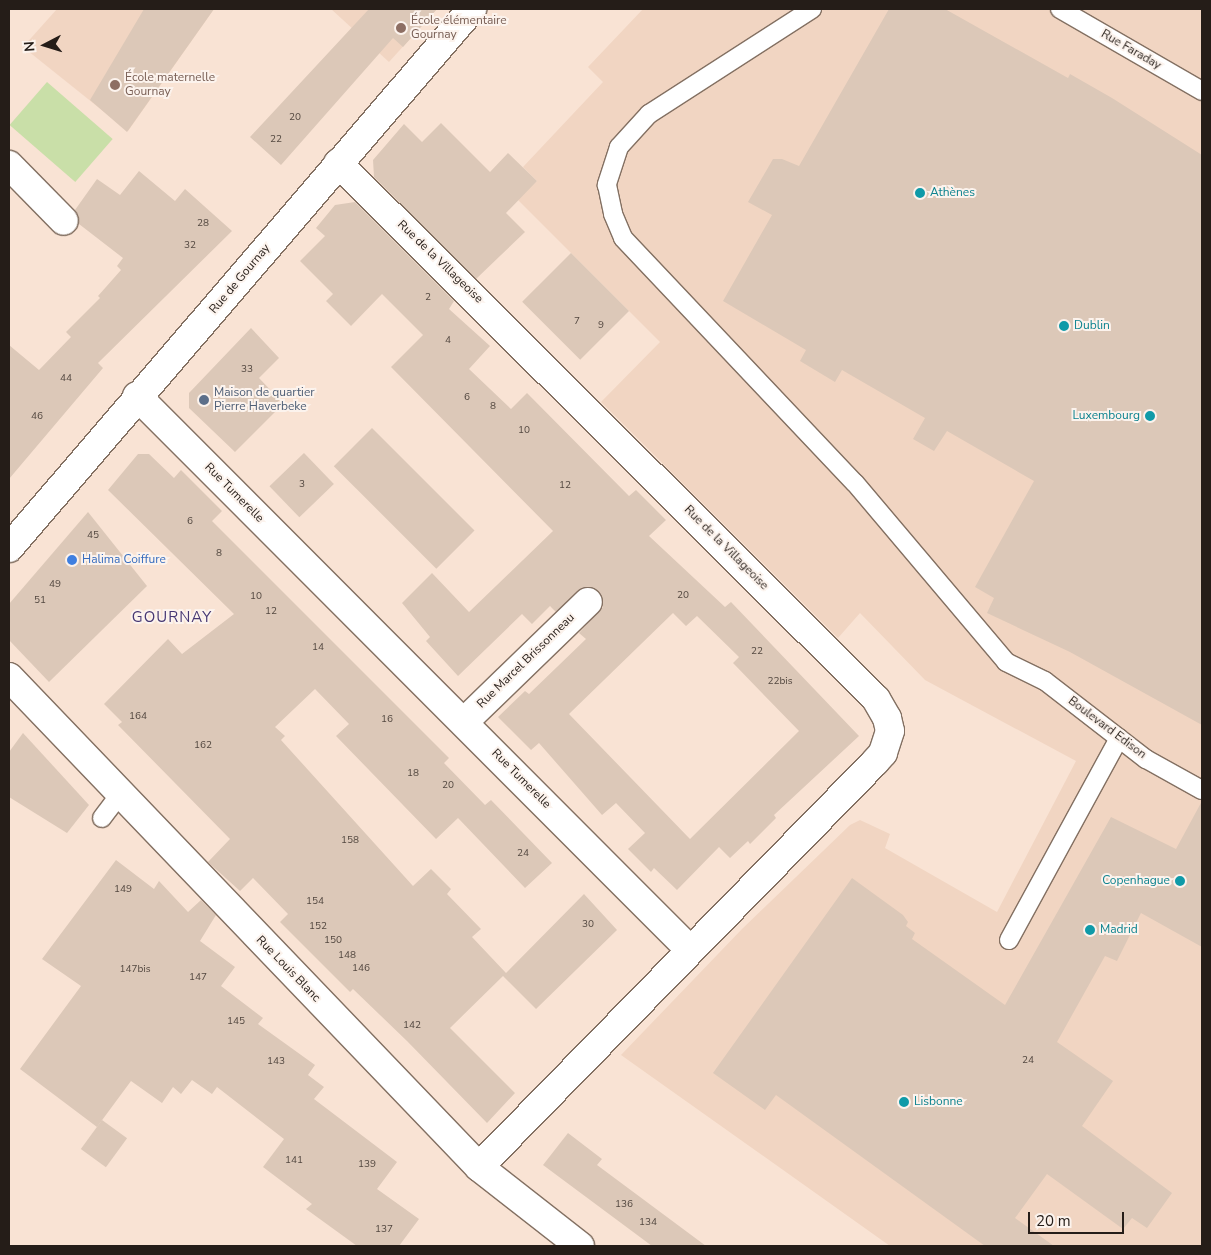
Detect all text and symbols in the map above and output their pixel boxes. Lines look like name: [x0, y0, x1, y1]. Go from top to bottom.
place label: École élémentaire Gournay: [411, 14, 507, 42]
north arrow: [20, 20, 70, 70]
marker: École élémentaire Gournay: [395, 22, 407, 34]
street label: Rue Faraday: [1098, 27, 1164, 73]
text: N: [20, 40, 39, 52]
place label: École maternelle Gournay: [125, 71, 215, 99]
marker: École maternelle Gournay: [109, 79, 121, 91]
house number: 20: [289, 112, 301, 124]
house number: 22: [270, 134, 282, 146]
place label: Athènes: [930, 186, 975, 200]
marker: Athènes: [914, 187, 926, 199]
street label: Rue de la Villageoise: [394, 217, 486, 307]
house number: 28: [197, 218, 209, 230]
house number: 32: [184, 240, 196, 252]
street label: Rue de Gournay: [207, 241, 273, 317]
house number: 2: [425, 292, 431, 304]
house number: 7: [574, 316, 580, 328]
place label: Dublin: [1074, 319, 1110, 333]
house number: 9: [598, 320, 604, 332]
marker: Dublin: [1058, 320, 1070, 332]
house number: 4: [445, 335, 451, 347]
house number: 33: [241, 364, 253, 376]
house number: 44: [60, 373, 72, 385]
place label: Maison de quartier Pierre Haverbeke: [214, 386, 315, 414]
house number: 6: [464, 392, 470, 404]
marker: Maison de quartier Pierre Haverbeke: [198, 394, 210, 406]
house number: 8: [490, 401, 496, 413]
place label: Luxembourg: [1072, 409, 1140, 423]
marker: Luxembourg: [1144, 410, 1156, 422]
house number: 46: [31, 411, 43, 423]
house number: 10: [518, 425, 530, 437]
street label: Rue Tumerelle: [201, 460, 267, 526]
house number: 3: [299, 479, 305, 491]
house number: 12: [559, 480, 571, 492]
street label: Rue de la Villageoise: [681, 503, 771, 593]
house number: 6: [187, 516, 193, 528]
house number: 45: [87, 530, 99, 542]
house number: 8: [216, 548, 222, 560]
place label: Halima Coiffure: [82, 553, 166, 567]
marker: Halima Coiffure: [66, 554, 78, 566]
house number: 49: [49, 579, 61, 591]
house number: 20: [677, 590, 689, 602]
house number: 10: [250, 591, 262, 603]
house number: 51: [34, 595, 46, 607]
house number: 12: [265, 606, 277, 618]
district label: GOURNAY: [131, 609, 213, 627]
street label: Rue Marcel Brissonneau: [474, 611, 578, 711]
house number: 14: [312, 642, 324, 654]
house number: 22: [751, 646, 763, 658]
house number: 22bis: [768, 676, 792, 688]
street label: Boulevard Edison: [1065, 694, 1149, 762]
house number: 164: [129, 711, 147, 723]
house number: 16: [381, 714, 393, 726]
house number: 162: [194, 740, 212, 752]
street label: Rue Tumerelle: [488, 746, 554, 812]
house number: 18: [407, 768, 419, 780]
house number: 20: [442, 780, 454, 792]
house number: 158: [341, 835, 359, 847]
house number: 24: [517, 848, 529, 860]
place label: Copenhague: [1102, 874, 1170, 888]
marker: Copenhague: [1174, 875, 1186, 887]
house number: 149: [114, 884, 132, 896]
house number: 154: [306, 896, 324, 908]
house number: 30: [582, 919, 594, 931]
house number: 152: [309, 921, 327, 933]
place label: Madrid: [1100, 923, 1138, 937]
marker: Madrid: [1084, 924, 1096, 936]
street label: Rue Louis Blanc: [253, 933, 323, 1005]
house number: 150: [324, 935, 342, 947]
house number: 148: [338, 950, 356, 962]
house number: 146: [352, 963, 370, 975]
house number: 147bis: [120, 964, 150, 976]
house number: 147: [189, 972, 207, 984]
house number: 145: [227, 1016, 245, 1028]
house number: 142: [403, 1020, 421, 1032]
house number: 24: [1022, 1055, 1034, 1067]
house number: 143: [267, 1056, 285, 1068]
place label: Lisbonne: [914, 1095, 963, 1109]
marker: Lisbonne: [898, 1096, 910, 1108]
house number: 141: [285, 1155, 303, 1167]
house number: 139: [358, 1159, 376, 1171]
house number: 136: [615, 1199, 633, 1211]
scale bar: [1031, 1202, 1127, 1234]
text: 20 m: [1036, 1211, 1071, 1231]
house number: 134: [639, 1217, 657, 1229]
house number: 137: [375, 1224, 393, 1236]

